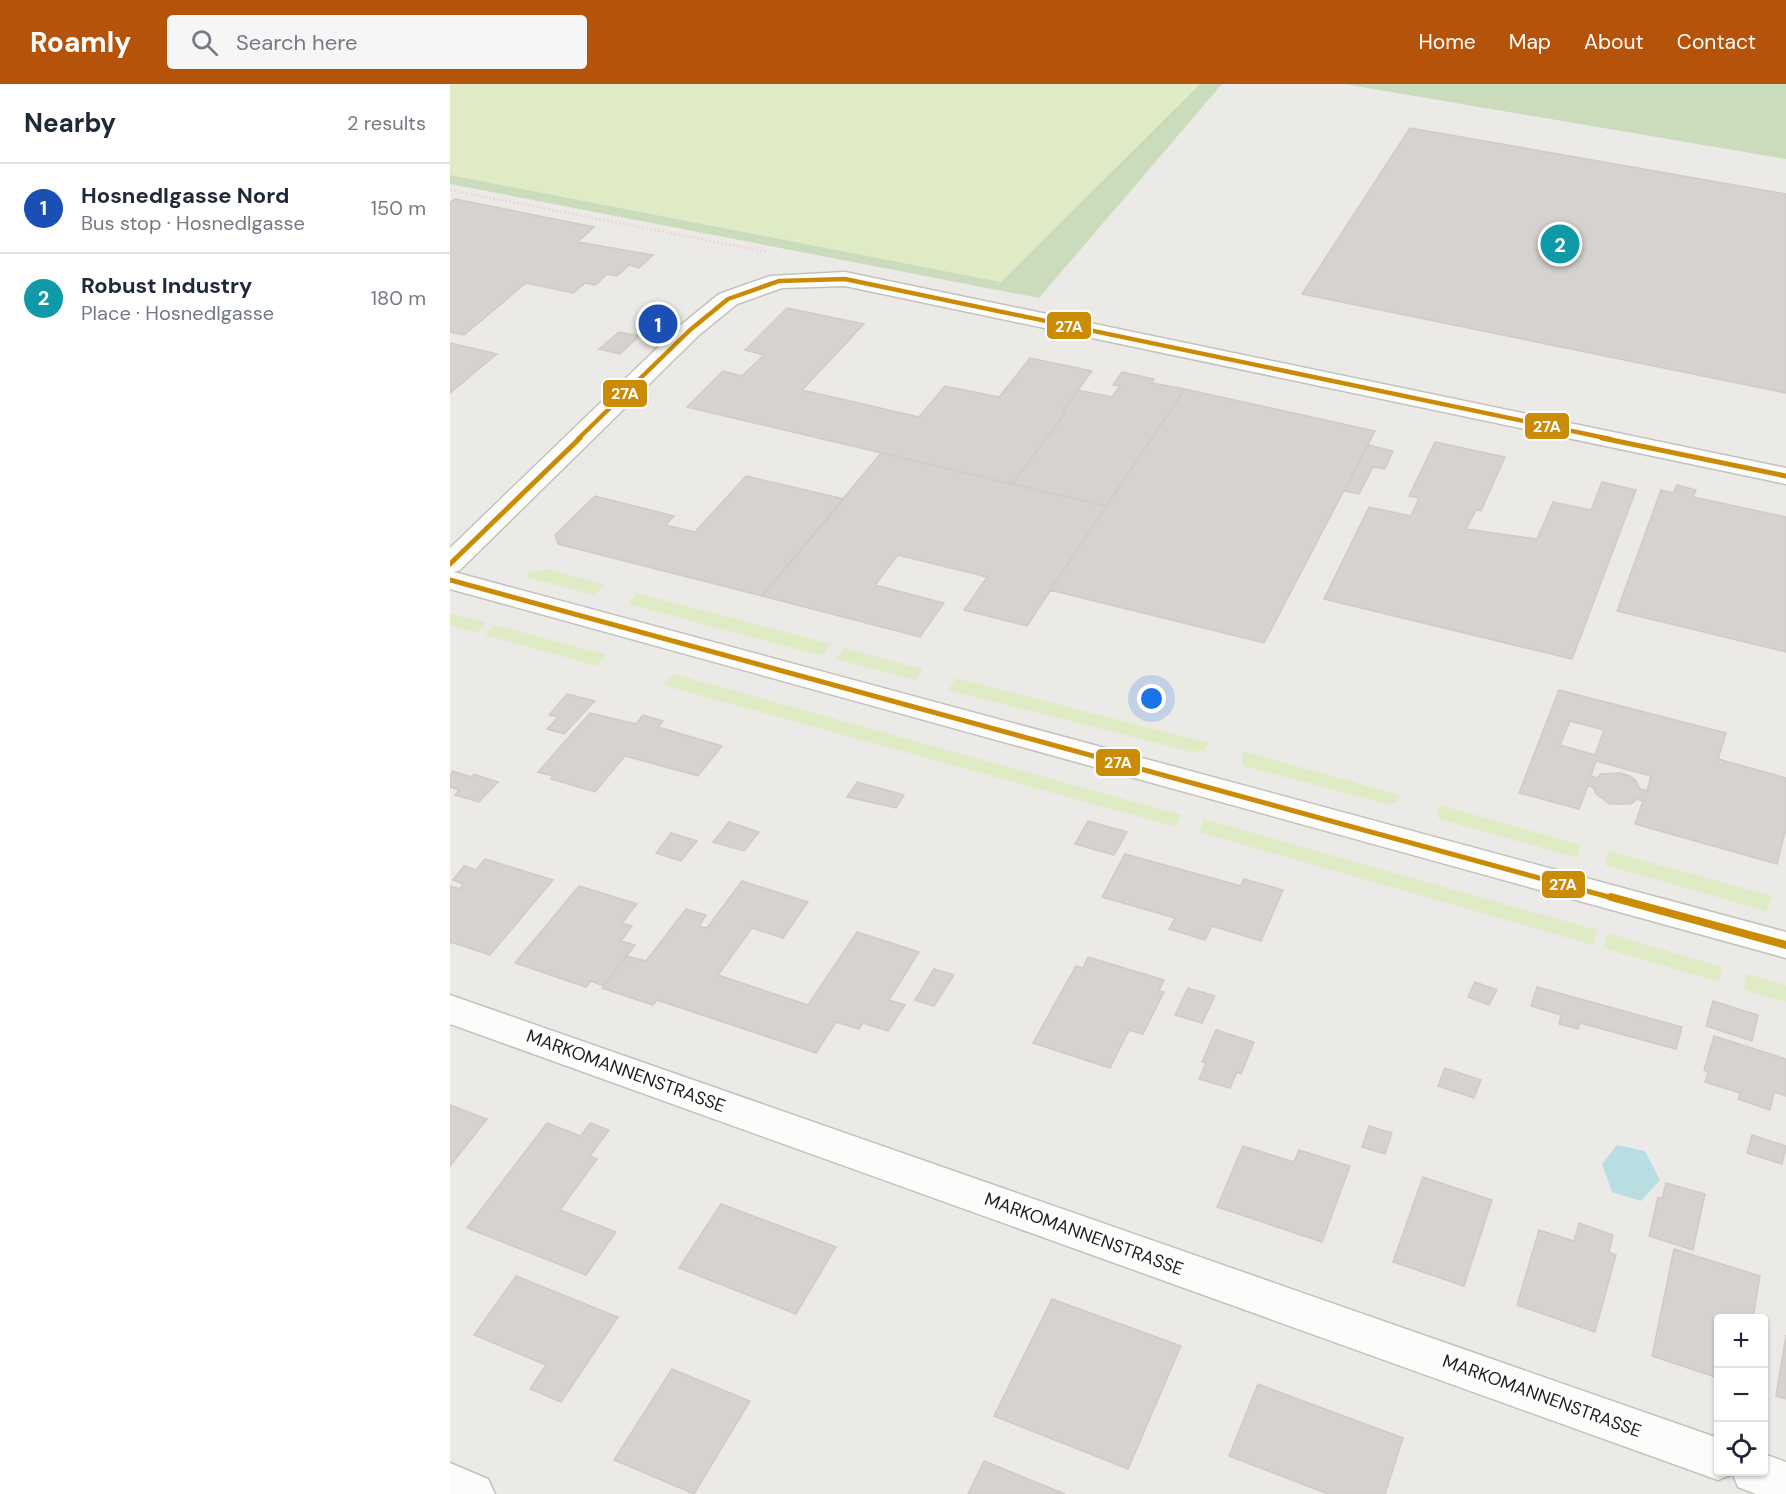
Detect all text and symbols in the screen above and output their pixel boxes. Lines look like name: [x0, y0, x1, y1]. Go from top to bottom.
search box: [167, 15, 587, 69]
text: Roamly: [30, 24, 131, 61]
icon: search: [188, 26, 221, 59]
text: Search here: [236, 28, 357, 57]
text: Home: [1418, 28, 1476, 56]
text: Map: [1509, 28, 1551, 56]
text: About: [1584, 28, 1644, 56]
text: Contact: [1677, 28, 1756, 56]
text: Nearby: [24, 106, 116, 140]
text: 2 results: [347, 110, 426, 136]
text: Hosnedlgasse Nord: [81, 181, 289, 210]
text: 1: [40, 195, 47, 221]
text: 150 m: [371, 195, 426, 221]
text: Bus stop · Hosnedlgasse: [81, 210, 305, 236]
pin: 2: [1540, 222, 1580, 266]
text: Robust Industry: [81, 271, 252, 300]
text: 2: [38, 285, 49, 311]
text: 180 m: [371, 285, 426, 311]
text: Place · Hosnedlgasse: [81, 300, 274, 326]
pin: 1: [638, 302, 678, 346]
line badge: 27A: [1046, 311, 1092, 340]
text: 27A: [1055, 316, 1083, 337]
line badge: 27A: [602, 379, 648, 408]
text: 27A: [611, 383, 639, 404]
line badge: 27A: [1524, 412, 1570, 440]
text: 27A: [1533, 416, 1561, 437]
your location: [1137, 684, 1166, 713]
line badge: 27A: [1095, 748, 1141, 777]
text: 27A: [1104, 752, 1132, 773]
line badge: 27A: [1541, 870, 1586, 899]
text: 27A: [1549, 874, 1577, 895]
street label: MARKOMANNENSTRASSE: [523, 1024, 729, 1118]
street label: MARKOMANNENSTRASSE: [981, 1187, 1187, 1281]
map controls: [1714, 1314, 1768, 1476]
button: +: [1714, 1314, 1768, 1368]
street label: MARKOMANNENSTRASSE: [1439, 1349, 1645, 1443]
button: −: [1714, 1368, 1768, 1422]
button: locate: [1714, 1422, 1768, 1476]

